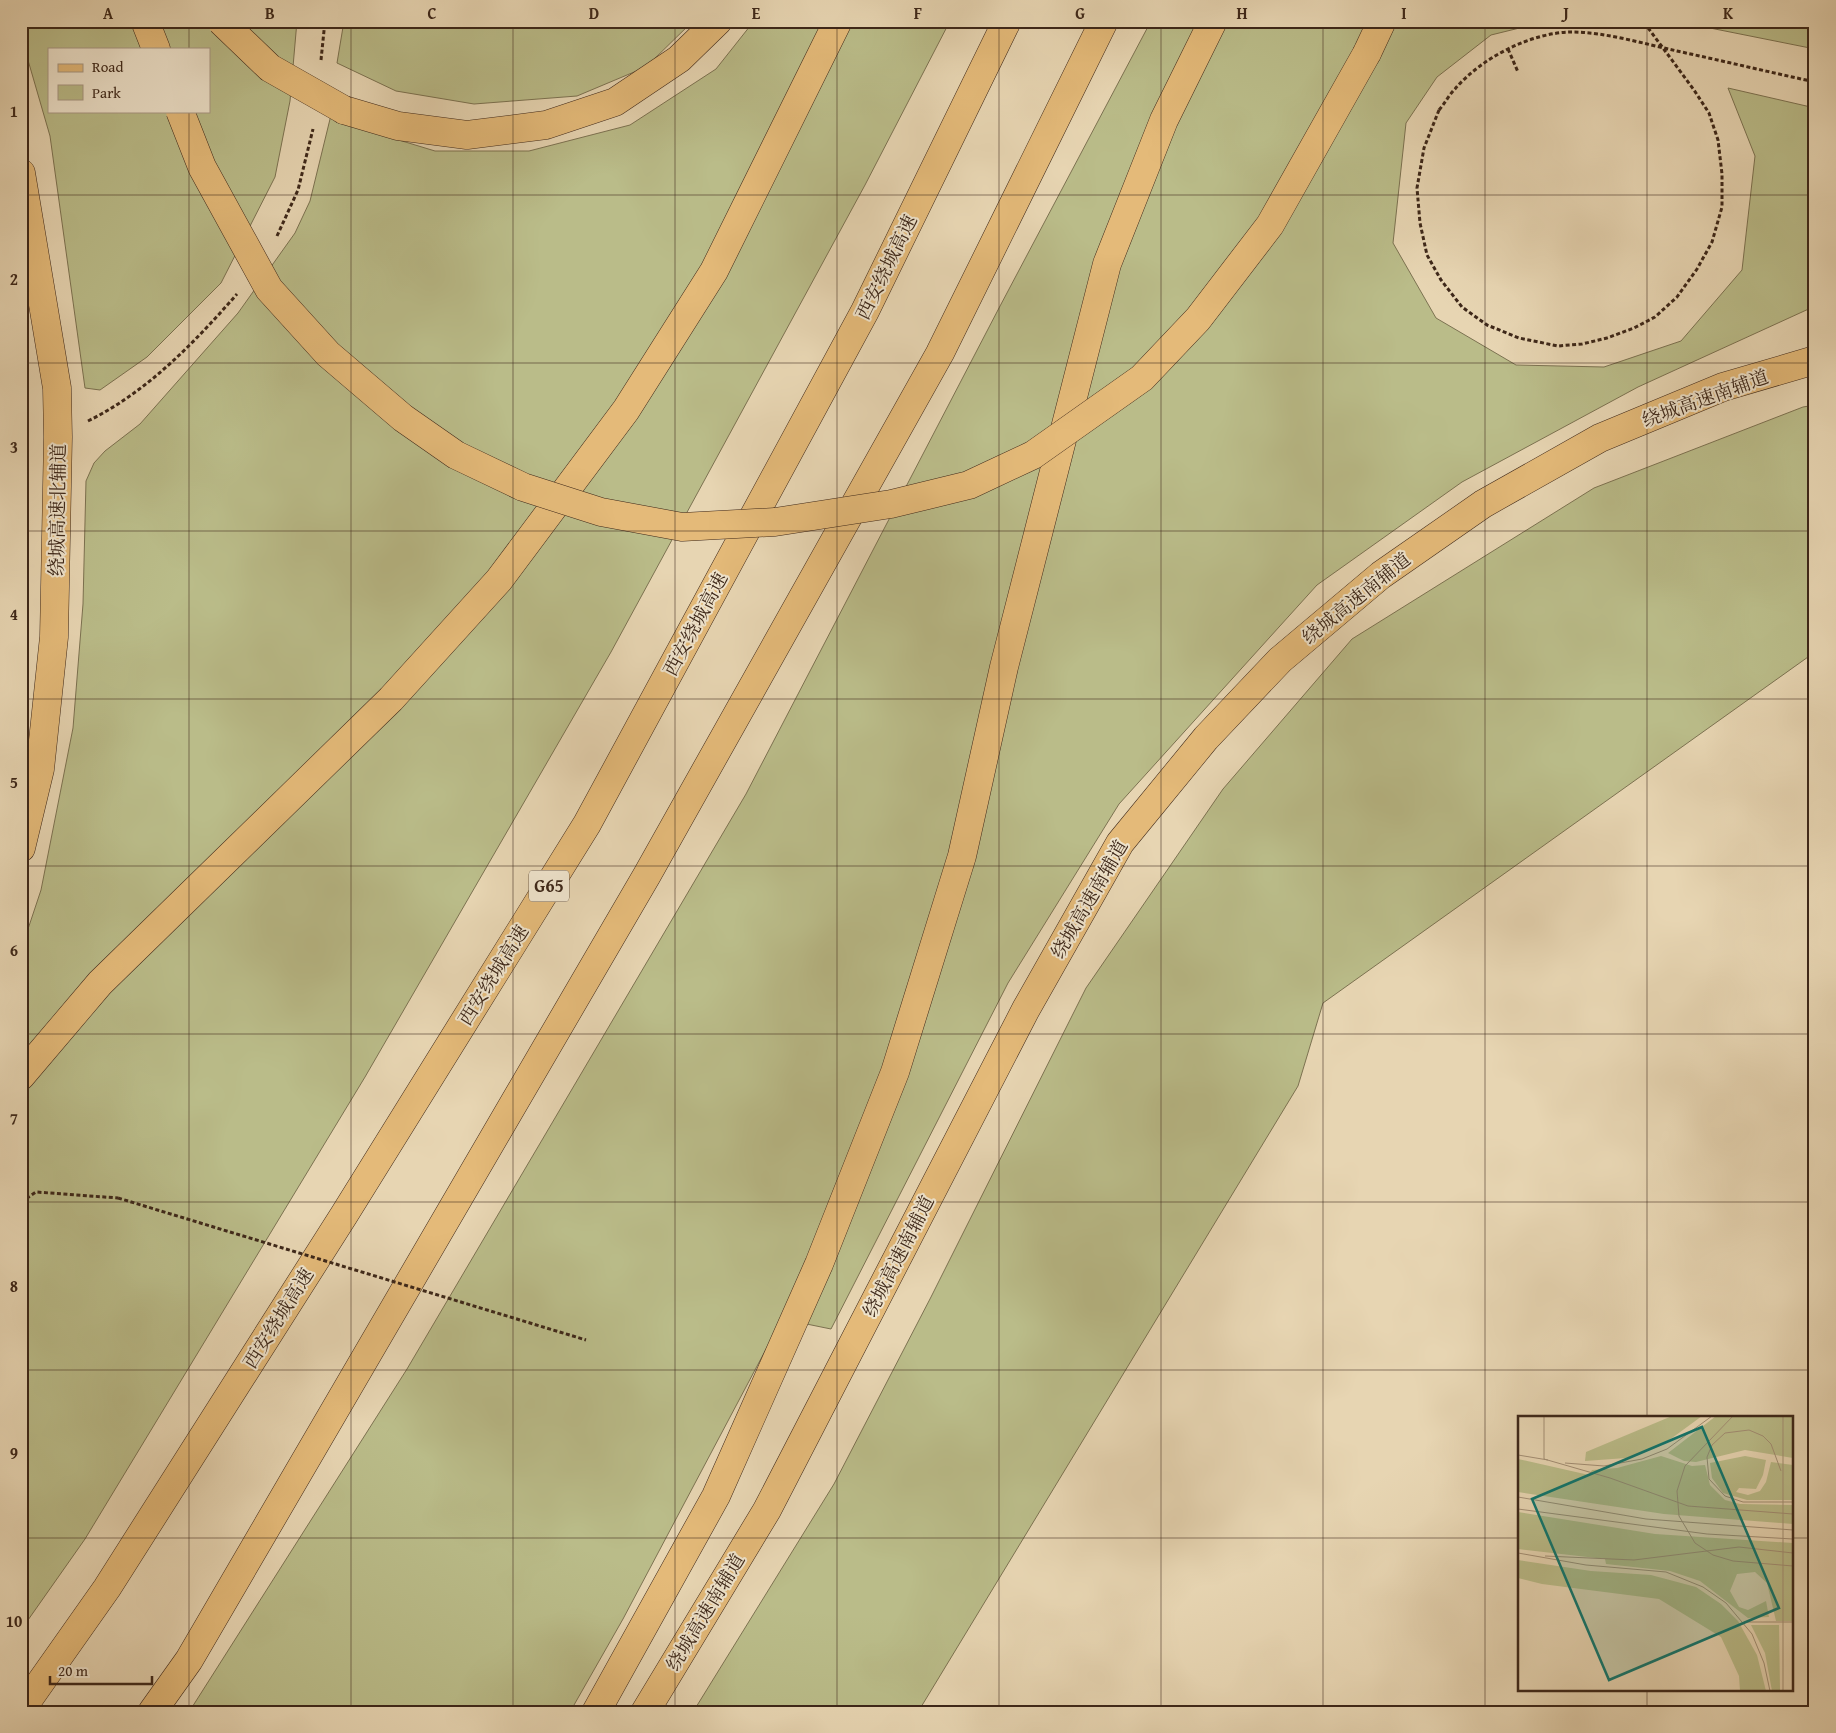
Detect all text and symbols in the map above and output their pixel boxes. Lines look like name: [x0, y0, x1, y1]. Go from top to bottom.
text: A: [103, 1, 114, 25]
text: B: [265, 1, 275, 25]
text: C: [427, 1, 437, 25]
text: D: [589, 1, 599, 25]
text: E: [752, 1, 761, 25]
text: F: [914, 1, 922, 25]
text: G: [1075, 1, 1085, 25]
text: H: [1236, 1, 1248, 25]
text: I: [1401, 1, 1407, 25]
text: J: [1560, 1, 1569, 25]
text: K: [1723, 1, 1734, 25]
legend: [48, 48, 210, 112]
text: Road: [92, 56, 123, 77]
text: Park: [92, 82, 121, 103]
text: 1: [10, 99, 18, 123]
street label: 西安绕城高速: [848, 210, 924, 324]
text: 2: [10, 267, 18, 291]
street label: 绕城高速南辅道: [1638, 362, 1772, 434]
text: 3: [10, 435, 18, 459]
street label: 绕城高速北辅道: [42, 443, 72, 577]
street label: 绕城高速南辅道: [1296, 545, 1416, 651]
street label: 西安绕城高速: [656, 567, 734, 681]
text: 4: [10, 602, 18, 626]
text: 5: [10, 770, 18, 794]
street label: 绕城高速南辅道: [1044, 834, 1134, 964]
road number: G65: [529, 870, 569, 901]
street label: 西安绕城高速: [451, 919, 535, 1031]
text: 6: [10, 938, 18, 962]
text: 7: [10, 1106, 18, 1130]
street label: 绕城高速南辅道: [855, 1190, 941, 1322]
street label: 西安绕城高速: [236, 1262, 320, 1374]
text: 8: [10, 1274, 18, 1298]
inset map: [1518, 1416, 1794, 1690]
text: 9: [10, 1441, 18, 1465]
street label: 绕城高速南辅道: [659, 1548, 751, 1676]
text: 10: [6, 1609, 22, 1633]
scale bar: [50, 1653, 152, 1685]
text: 20 m: [58, 1660, 89, 1681]

